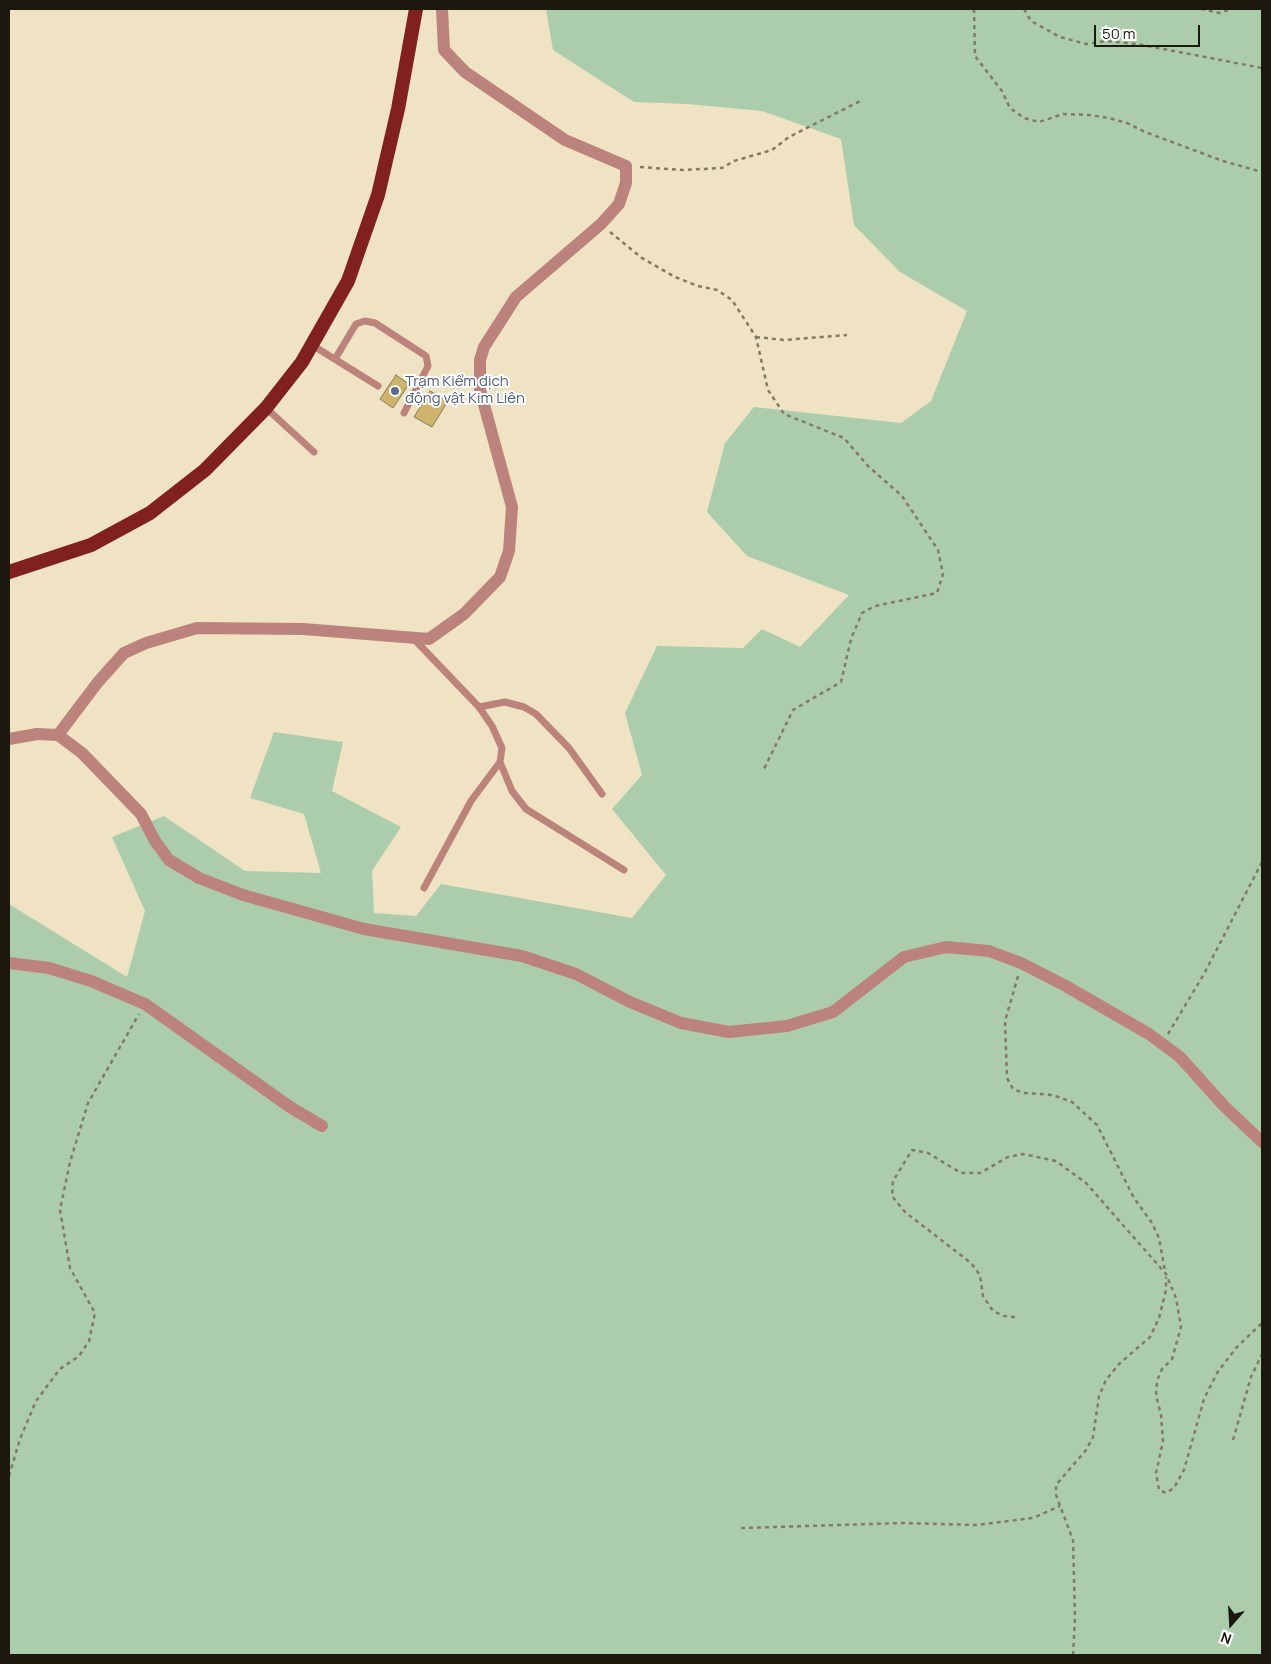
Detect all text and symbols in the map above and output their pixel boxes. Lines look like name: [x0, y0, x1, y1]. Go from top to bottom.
scale bar: [1096, 15, 1202, 47]
text: 50 m: [1102, 23, 1136, 44]
place label: Trạm Kiểm dịch động vật Kim Liên: [405, 373, 525, 408]
marker: Trạm Kiểm dịch động vật Kim Liên: [389, 385, 401, 397]
north arrow: [1206, 1599, 1256, 1649]
text: N: [1218, 1628, 1234, 1649]

